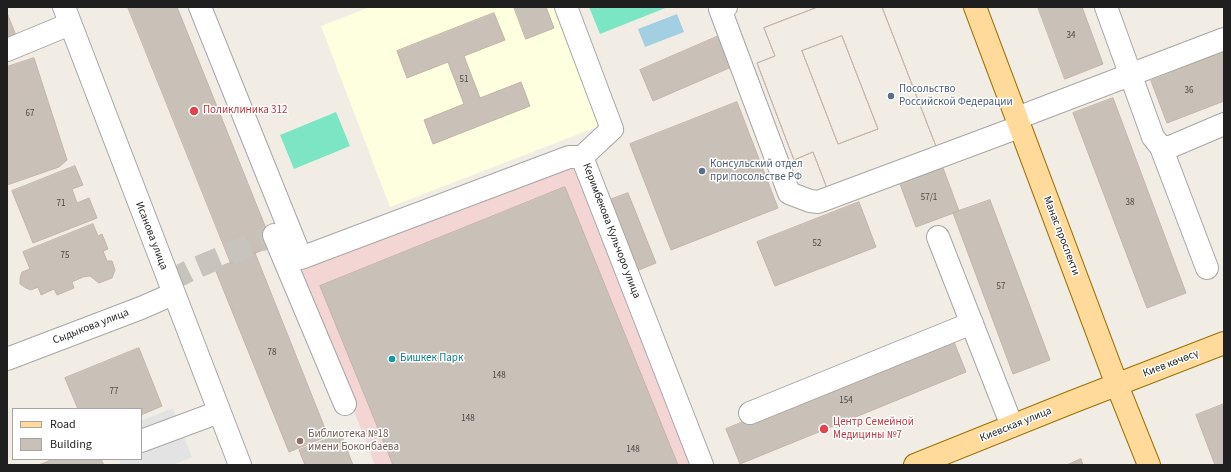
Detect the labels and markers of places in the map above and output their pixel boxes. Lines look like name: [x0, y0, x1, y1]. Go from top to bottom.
place label: Посольство Российской Федерации: [899, 83, 1013, 109]
marker: Посольство Российской Федерации: [886, 91, 896, 101]
place label: Поликлиника 312: [203, 104, 287, 118]
marker: Поликлиника 312: [188, 105, 200, 117]
place label: Консульский отдел при посольстве РФ: [710, 158, 803, 184]
marker: Консульский отдел при посольстве РФ: [697, 166, 707, 176]
place label: Бишкек Парк: [400, 352, 463, 366]
marker: Бишкек Парк: [387, 354, 397, 364]
place label: Центр Семейной Медицины №7: [833, 416, 914, 442]
marker: Центр Семейной Медицины №7: [818, 423, 830, 435]
place label: Библиотека №18 имени Боконбаева: [308, 428, 399, 454]
marker: Библиотека №18 имени Боконбаева: [295, 436, 305, 446]

